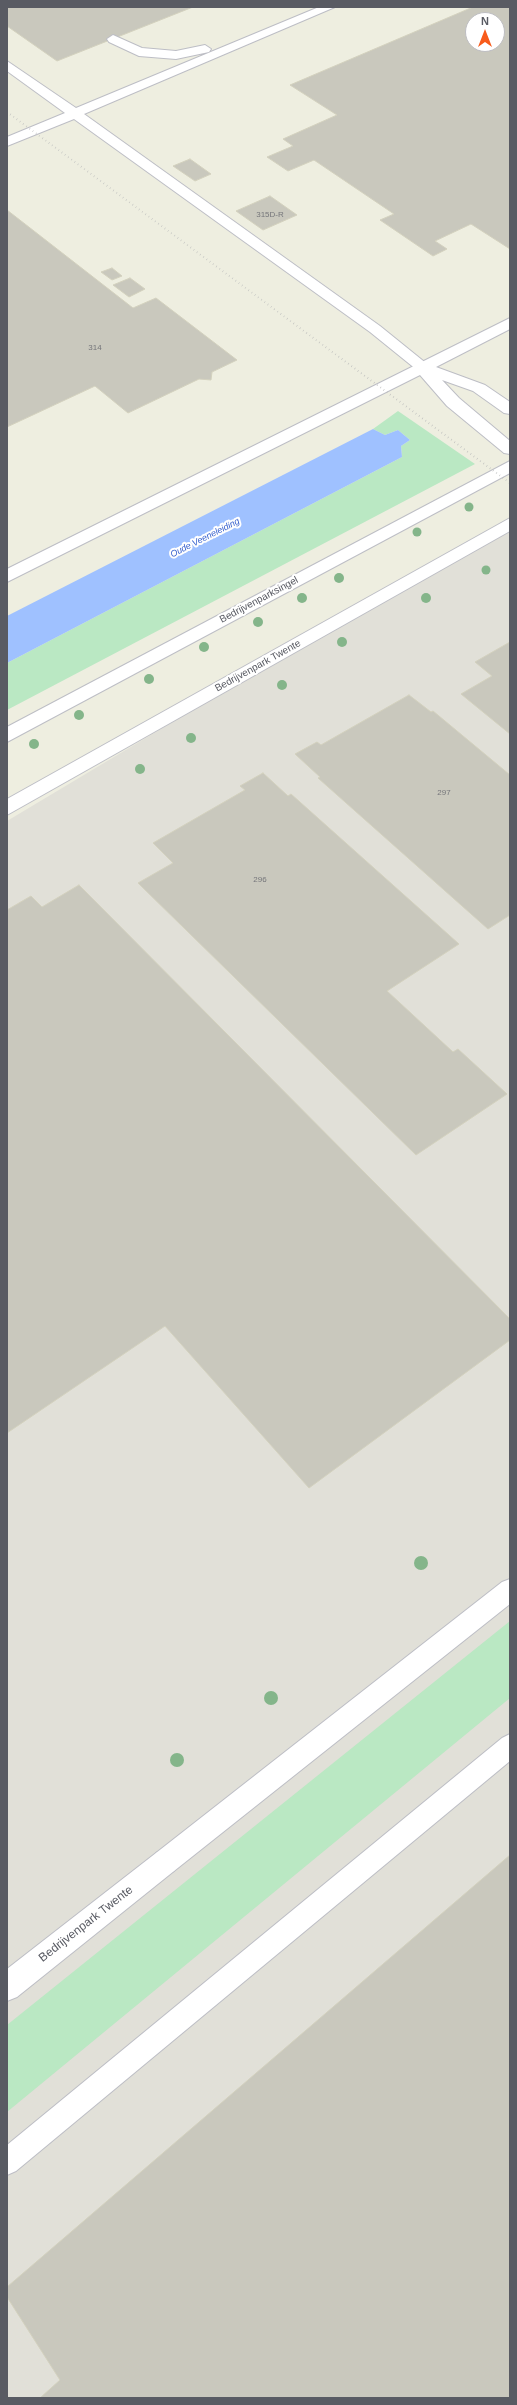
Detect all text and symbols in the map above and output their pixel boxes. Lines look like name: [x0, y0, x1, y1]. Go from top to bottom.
north arrow: [465, 12, 505, 52]
text: N: [481, 15, 489, 27]
house number: 315D-R: [256, 210, 284, 220]
house number: 314: [88, 343, 102, 353]
water label: Oude Veeneleiding: [169, 516, 241, 560]
street label: Bedrijvenparksingel: [218, 574, 300, 626]
street label: Bedrijvenpark Twente: [213, 637, 303, 695]
house number: 297: [437, 788, 451, 798]
house number: 296: [253, 875, 267, 885]
street label: Bedrijvenpark Twente: [36, 1883, 136, 1965]

